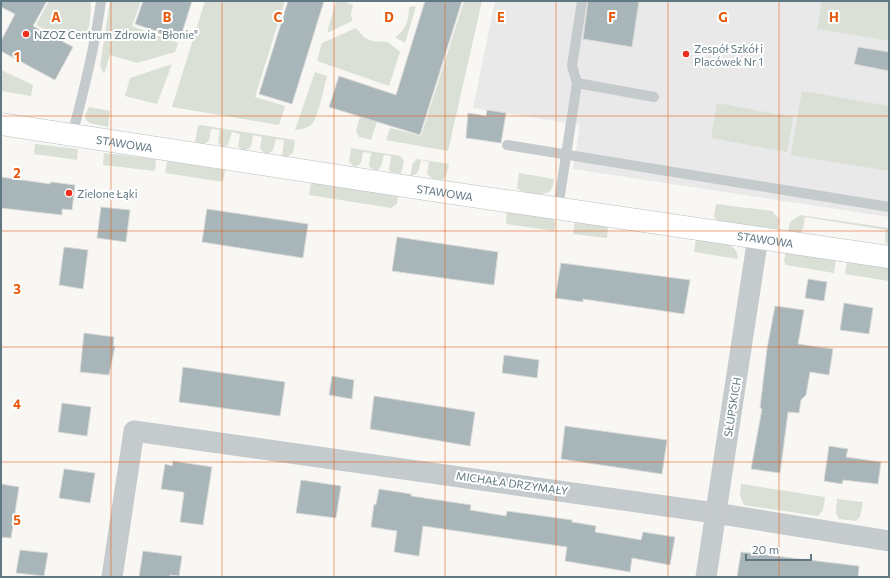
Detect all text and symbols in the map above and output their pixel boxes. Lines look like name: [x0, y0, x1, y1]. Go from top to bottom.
text: A: [51, 9, 61, 25]
text: B: [163, 9, 172, 25]
text: C: [274, 9, 283, 25]
text: D: [384, 9, 394, 25]
text: E: [497, 9, 505, 25]
text: F: [608, 9, 616, 25]
text: G: [718, 9, 728, 25]
text: H: [829, 9, 839, 25]
place label: NZOZ Centrum Zdrowia "Błonie": [34, 28, 198, 41]
marker: NZOZ Centrum Zdrowia "Błonie": [21, 29, 31, 39]
place label: Zespół Szkół i Placówek Nr 1: [694, 42, 763, 68]
text: 1: [14, 49, 20, 65]
marker: Zespół Szkół i Placówek Nr 1: [681, 49, 691, 59]
street label: STAWOWA: [95, 132, 154, 154]
text: 2: [13, 165, 21, 181]
street label: STAWOWA: [416, 181, 474, 203]
place label: Zielone Łąki: [77, 187, 138, 200]
marker: Zielone Łąki: [64, 188, 74, 198]
street label: STAWOWA: [736, 228, 795, 250]
text: 3: [13, 281, 21, 297]
street label: SŁUPSKICH: [721, 376, 743, 438]
text: 4: [13, 396, 21, 412]
street label: MICHAŁA DRZYMAŁY: [455, 469, 569, 497]
text: 5: [13, 512, 21, 528]
scale bar: [746, 536, 811, 562]
text: 20 m: [752, 542, 779, 556]

